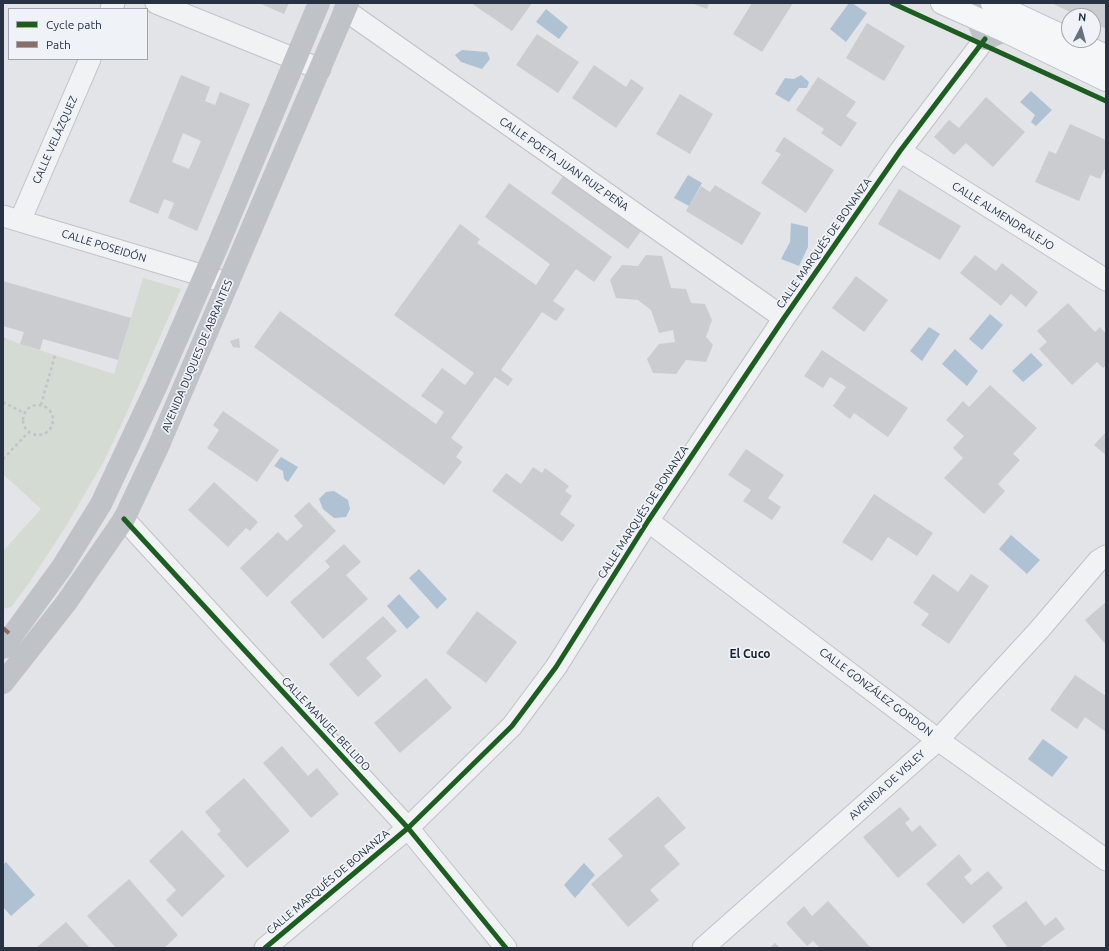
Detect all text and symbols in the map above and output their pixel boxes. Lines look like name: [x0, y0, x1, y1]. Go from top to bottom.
legend: [8, 8, 148, 60]
north arrow: [1061, 8, 1101, 48]
text: N: [1077, 11, 1087, 23]
text: Cycle path: [46, 18, 102, 31]
text: Path: [46, 38, 71, 51]
street label: CALLE VELÁZQUEZ: [30, 94, 80, 186]
street label: CALLE POETA JUAN RUIZ PEÑA: [497, 114, 631, 214]
street label: CALLE MARQUÉS DE BONANZA: [774, 175, 874, 311]
street label: CALLE ALMENDRALEJO: [949, 179, 1057, 253]
street label: CALLE POSEIDÓN: [60, 227, 148, 265]
street label: AVENIDA DUQUES DE ABRANTES: [159, 278, 235, 434]
street label: CALLE MARQUÉS DE BONANZA: [595, 443, 691, 581]
street label: CALLE GONZÁLEZ GORDON: [817, 645, 935, 739]
district label: El Cuco: [729, 647, 771, 661]
street label: CALLE MANUEL BELLIDO: [279, 674, 373, 774]
street label: AVENIDA DE VISLEY: [846, 747, 928, 823]
street label: CALLE MARQUÉS DE BONANZA: [264, 827, 392, 937]

